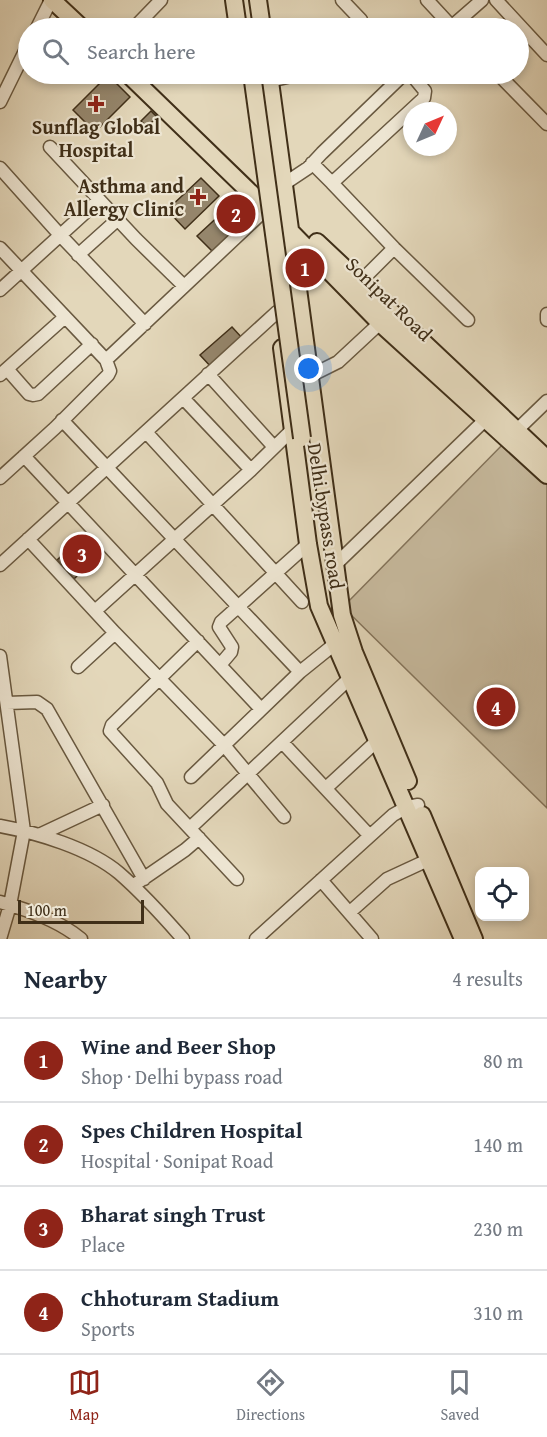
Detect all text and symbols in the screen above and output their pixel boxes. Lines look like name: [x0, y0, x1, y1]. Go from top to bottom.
search box: [18, 18, 529, 84]
icon: search: [39, 35, 72, 68]
text: Search here: [87, 35, 196, 67]
marker: Sunflag Global Hospital: [87, 95, 105, 113]
north arrow: [403, 102, 457, 156]
place label: Sunflag Global Hospital: [32, 112, 160, 164]
place label: Asthma and Allergy Clinic: [64, 171, 185, 223]
marker: Asthma and Allergy Clinic: [189, 188, 207, 206]
pin: 2: [216, 192, 256, 236]
pin: 1: [286, 246, 324, 290]
street label: Sonipat Road: [340, 250, 439, 348]
your location: [294, 354, 323, 383]
street label: Delhi bypass road: [301, 441, 352, 591]
pin: 3: [62, 532, 101, 576]
pin: 4: [476, 684, 516, 730]
map controls: [475, 867, 529, 921]
button: locate: [475, 867, 529, 921]
scale bar: [18, 897, 144, 924]
text: 100 m: [27, 898, 67, 922]
text: Nearby: [24, 959, 107, 998]
text: 4 results: [452, 964, 523, 993]
text: Wine and Beer Shop: [81, 1030, 276, 1062]
text: 1: [38, 1046, 49, 1075]
text: 80 m: [483, 1046, 523, 1075]
text: Shop · Delhi bypass road: [81, 1062, 283, 1091]
text: Spes Children Hospital: [81, 1114, 302, 1146]
text: 2: [38, 1130, 49, 1159]
text: 140 m: [473, 1130, 523, 1159]
text: Hospital · Sonipat Road: [81, 1146, 273, 1175]
text: Bharat singh Trust: [81, 1198, 265, 1230]
text: 3: [38, 1214, 49, 1243]
text: 230 m: [473, 1214, 523, 1243]
text: Place: [81, 1230, 125, 1259]
text: Chhoturam Stadium: [81, 1282, 279, 1314]
text: 4: [38, 1298, 49, 1327]
text: 310 m: [473, 1298, 523, 1327]
text: Sports: [81, 1314, 135, 1343]
tab: Map: [68, 1366, 101, 1426]
tab: Directions: [236, 1366, 305, 1426]
tab: Saved: [440, 1366, 479, 1426]

